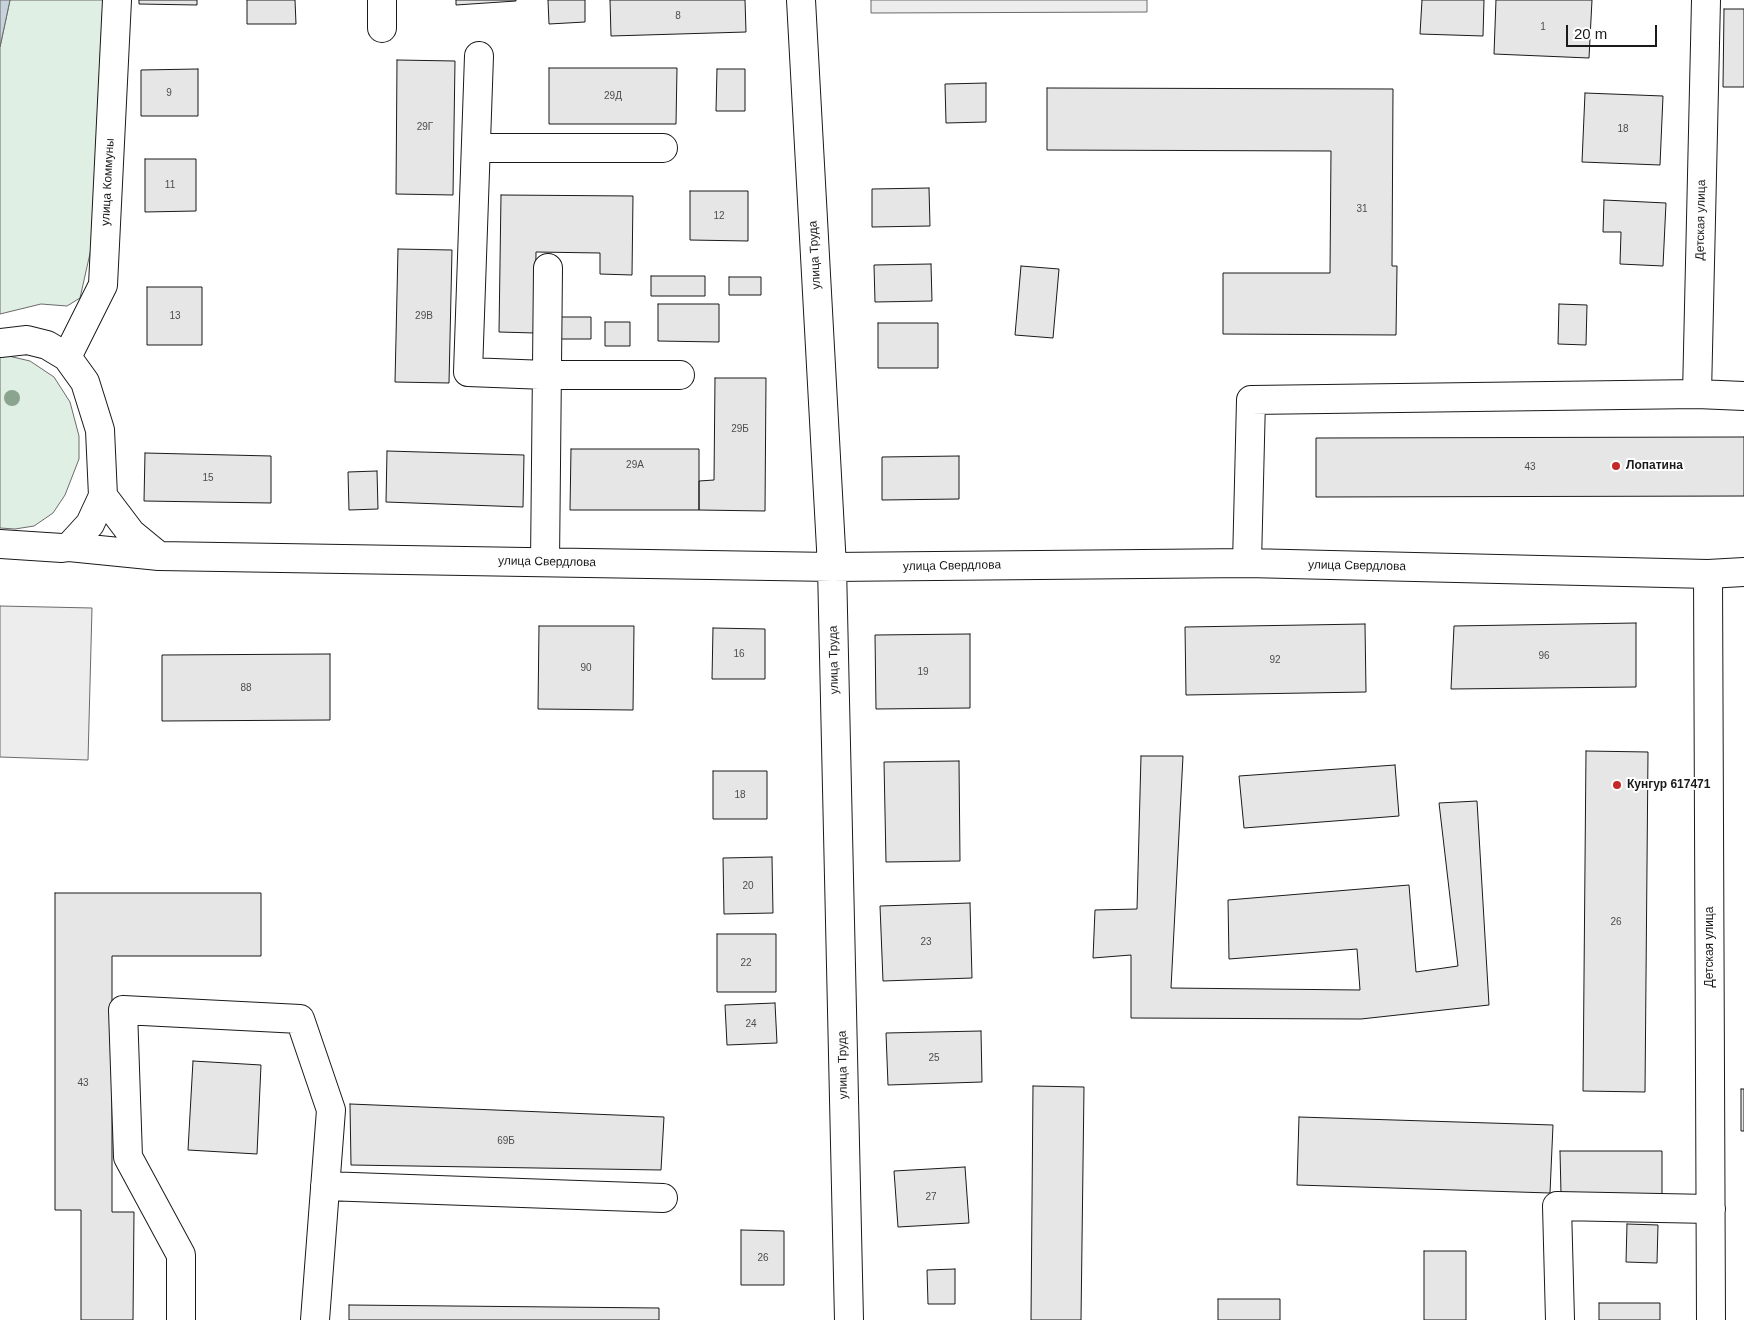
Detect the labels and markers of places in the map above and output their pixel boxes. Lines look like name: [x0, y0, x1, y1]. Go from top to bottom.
place label: Лопатина: [1626, 459, 1683, 473]
marker: Лопатина: [1610, 460, 1622, 472]
place label: Кунгур 617471: [1627, 778, 1710, 792]
marker: Кунгур 617471: [1611, 779, 1623, 791]

